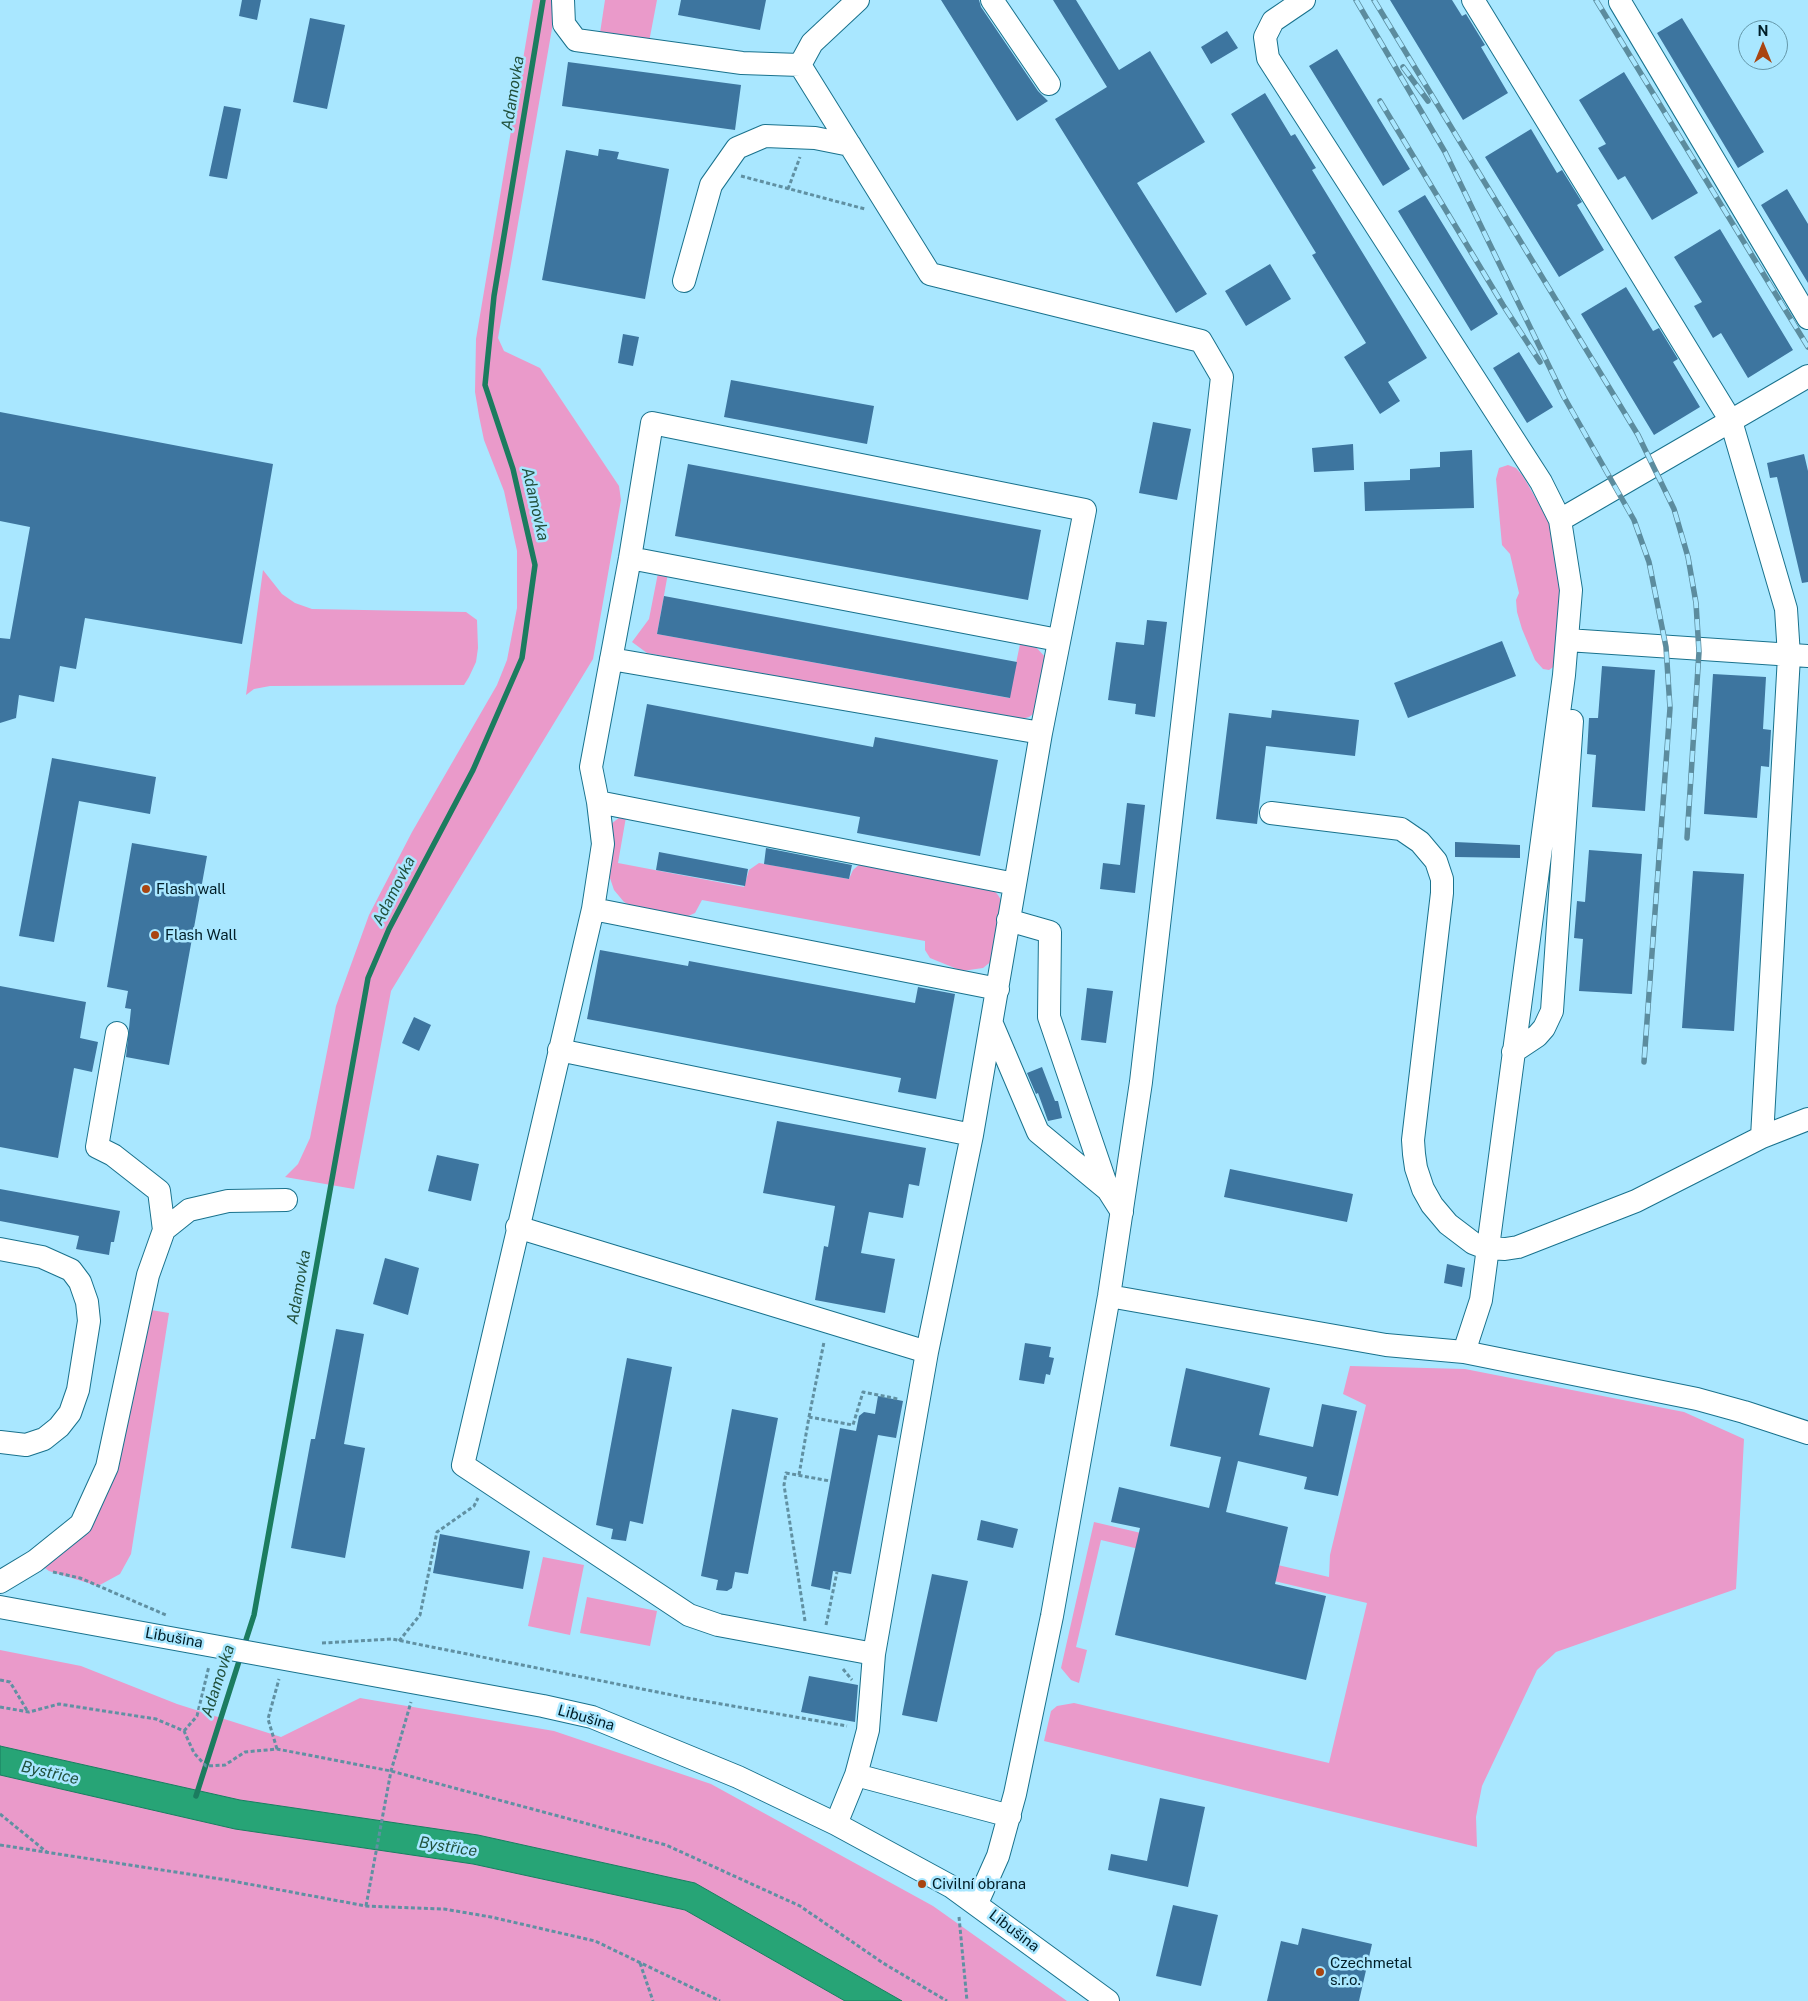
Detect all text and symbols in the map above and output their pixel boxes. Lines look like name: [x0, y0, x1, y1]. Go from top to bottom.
north arrow: [1738, 20, 1788, 70]
text: N: [1758, 23, 1768, 39]
water label: Adamovka: [498, 55, 528, 131]
water label: Adamovka: [517, 465, 553, 543]
water label: Adamovka: [368, 853, 420, 929]
place label: Flash wall: [156, 880, 226, 898]
marker: Flash wall: [140, 883, 152, 895]
place label: Flash Wall: [165, 926, 237, 944]
marker: Flash Wall: [149, 929, 161, 941]
water label: Adamovka: [283, 1248, 315, 1326]
street label: Libušina: [144, 1624, 204, 1652]
water label: Adamovka: [197, 1642, 239, 1720]
street label: Libušina: [555, 1701, 617, 1735]
water label: Bystřice: [19, 1757, 81, 1789]
water label: Bystřice: [417, 1833, 479, 1861]
place label: Civilní obrana: [932, 1875, 1026, 1893]
marker: Civilní obrana: [916, 1878, 928, 1890]
street label: Libušina: [985, 1906, 1043, 1956]
place label: Czechmetal s.r.o.: [1330, 1954, 1412, 1989]
marker: Czechmetal s.r.o.: [1314, 1966, 1326, 1978]

